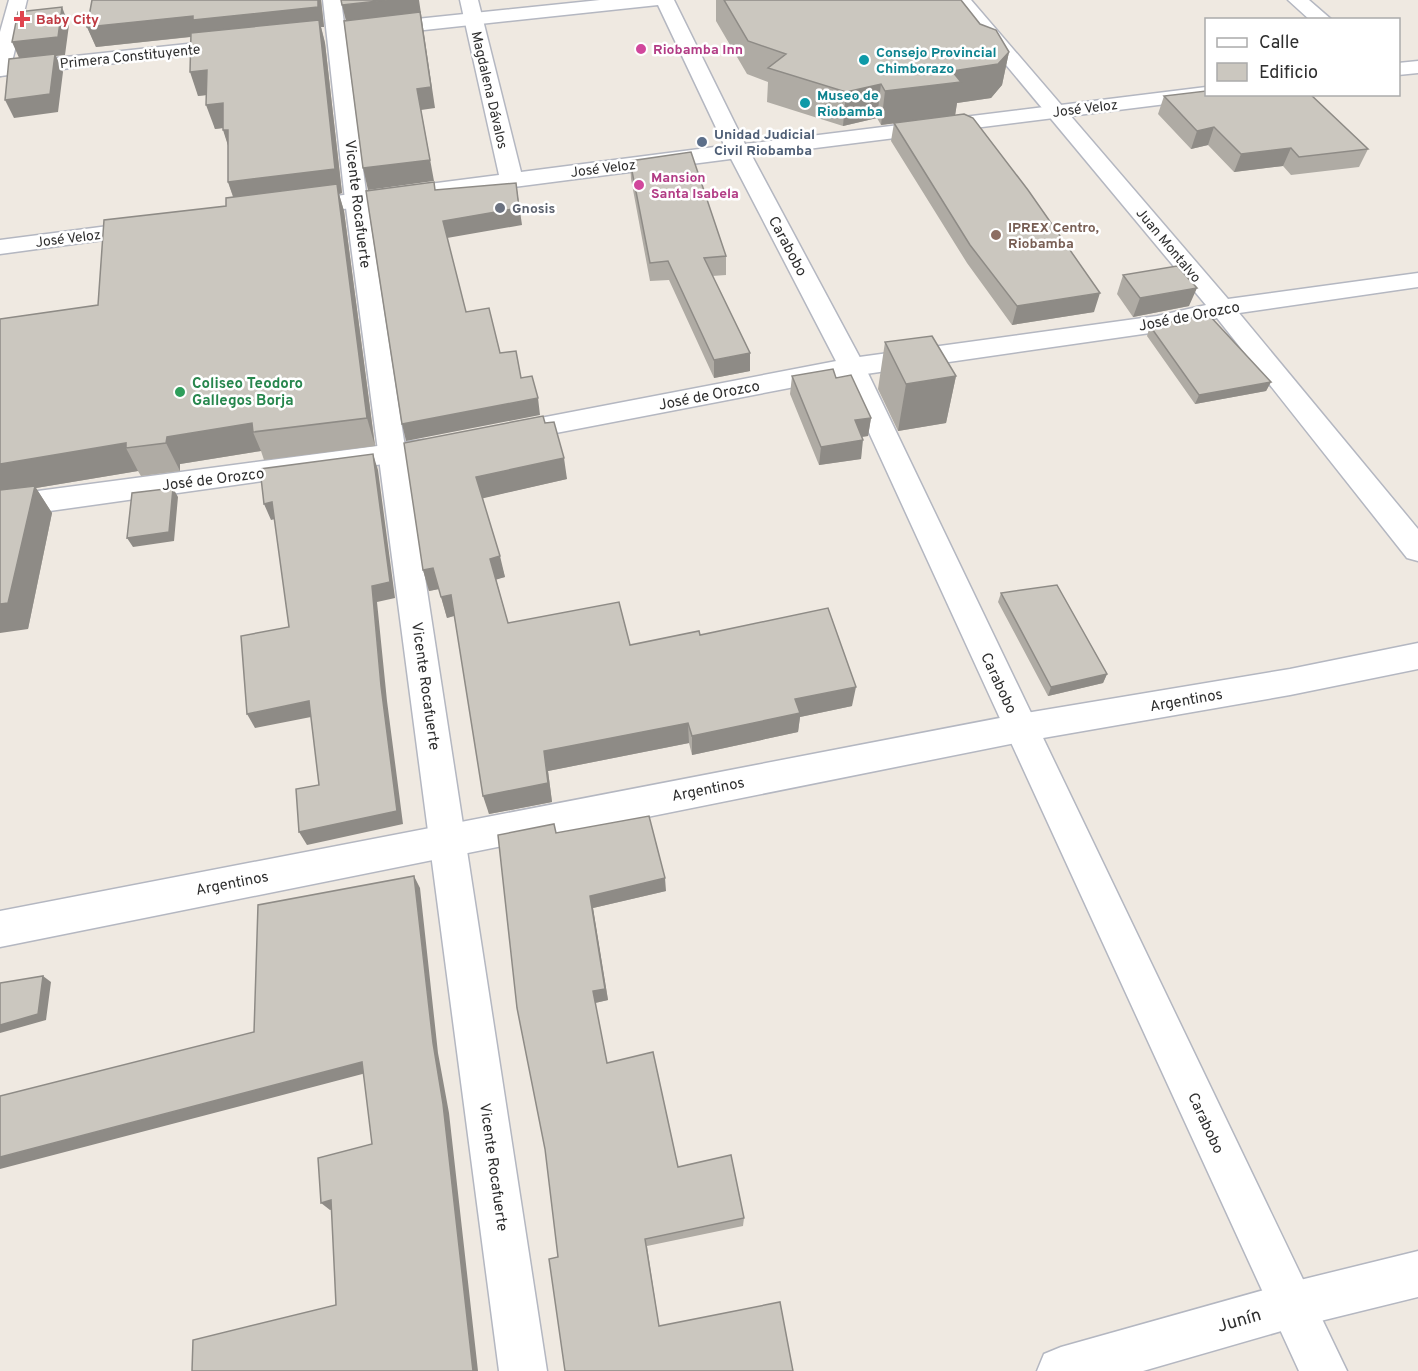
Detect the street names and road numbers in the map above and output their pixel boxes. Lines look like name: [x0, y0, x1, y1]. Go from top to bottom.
street label: Magdalena Dávalos: [467, 30, 510, 151]
street label: Primera Constituyente: [59, 42, 201, 73]
street label: José Veloz: [1052, 97, 1119, 122]
street label: Vicente Rocafuerte: [339, 139, 374, 269]
street label: José Veloz: [570, 157, 637, 182]
street label: Juan Montalvo: [1132, 205, 1204, 287]
street label: Carabobo: [763, 213, 810, 280]
street label: José Veloz: [35, 227, 102, 252]
street label: José de Orozco: [1137, 298, 1242, 337]
street label: José de Orozco: [657, 377, 762, 416]
street label: José de Orozco: [161, 465, 265, 496]
street label: Vicente Rocafuerte: [406, 621, 443, 751]
street label: Carabobo: [975, 650, 1020, 717]
street label: Argentinos: [1148, 686, 1224, 717]
street label: Argentinos: [670, 774, 746, 807]
street label: Argentinos: [194, 868, 270, 901]
street label: Carabobo: [1182, 1090, 1227, 1157]
street label: Vicente Rocafuerte: [474, 1102, 511, 1232]
street label: Junín: [1215, 1304, 1264, 1339]

